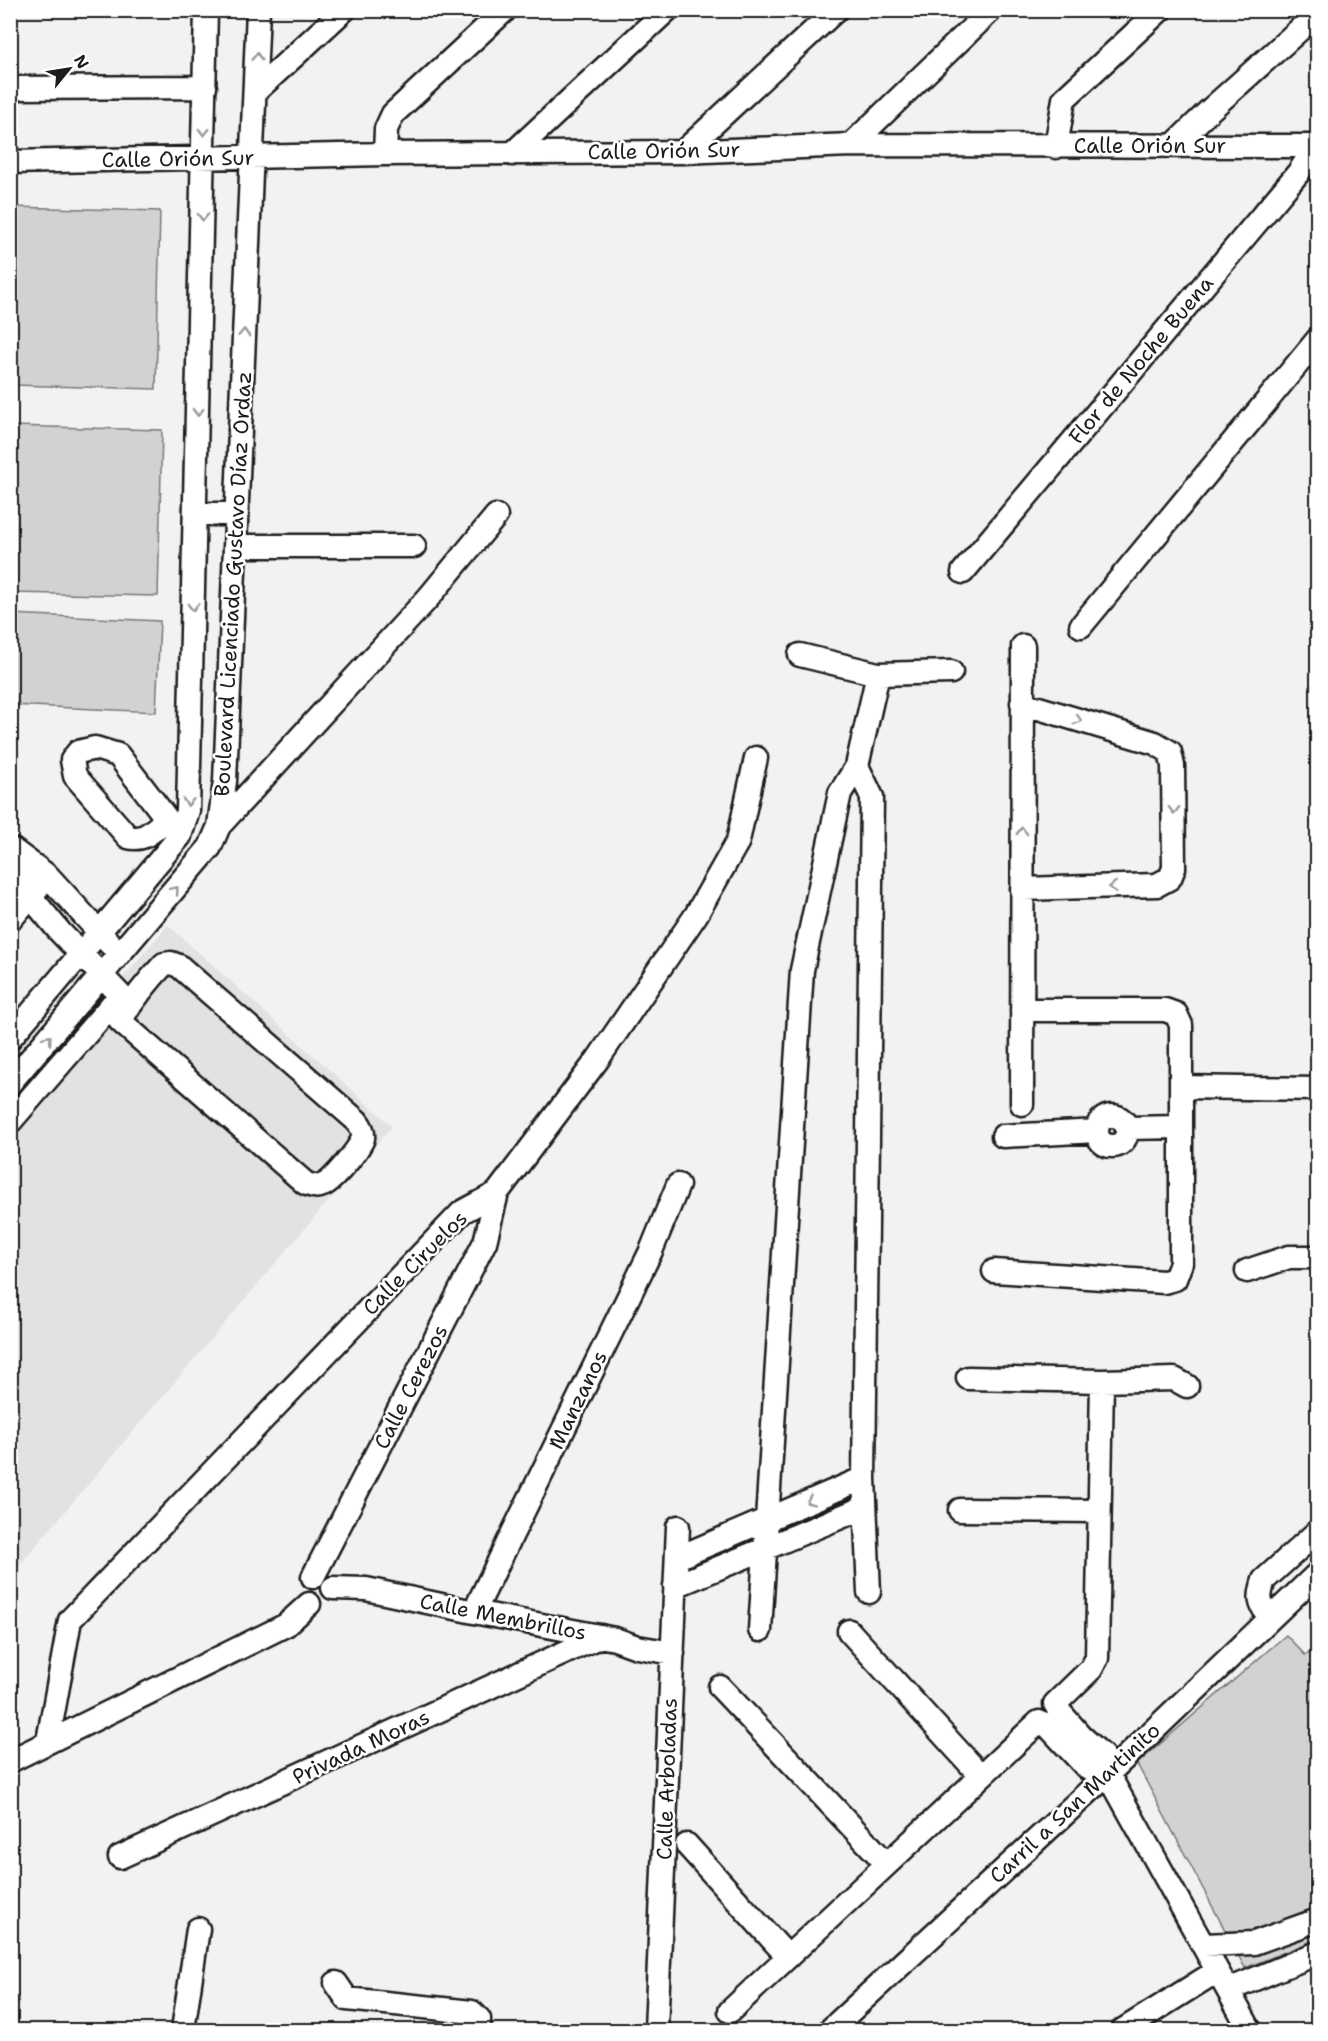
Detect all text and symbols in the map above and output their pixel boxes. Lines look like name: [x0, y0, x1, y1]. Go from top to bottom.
north arrow: [39, 39, 99, 99]
text: N: [69, 51, 94, 72]
one-way arrow: [251, 52, 263, 61]
one-way arrow: [198, 127, 210, 136]
street label: Calle Orión Sur: [1074, 132, 1226, 160]
street label: Calle Orión Sur: [587, 136, 741, 166]
street label: Calle Orión Sur: [101, 144, 255, 174]
one-way arrow: [196, 212, 209, 221]
street label: Flor de Noche Buena: [1062, 270, 1220, 450]
one-way arrow: [238, 328, 251, 337]
street label: Boulevard Licenciado Gustavo Díaz Ordaz: [208, 371, 258, 797]
one-way arrow: [192, 407, 204, 416]
one-way arrow: [187, 602, 199, 611]
one-way arrow: [1072, 713, 1083, 725]
one-way arrow: [182, 797, 195, 806]
one-way arrow: [1167, 806, 1180, 815]
one-way arrow: [1016, 826, 1028, 835]
one-way arrow: [1109, 880, 1118, 893]
one-way arrow: [167, 886, 178, 897]
one-way arrow: [41, 1035, 52, 1046]
street label: Calle Ciruelos: [357, 1205, 473, 1321]
street label: Calle Cerezos: [368, 1320, 454, 1454]
street label: Manzanos: [542, 1346, 614, 1454]
one-way arrow: [806, 1494, 817, 1506]
street label: Calle Membrillos: [417, 1587, 589, 1647]
street label: Calle Arboladas: [650, 1697, 684, 1861]
street label: Privada Moras: [288, 1703, 434, 1791]
street label: Carril a San Martinito: [984, 1716, 1166, 1890]

